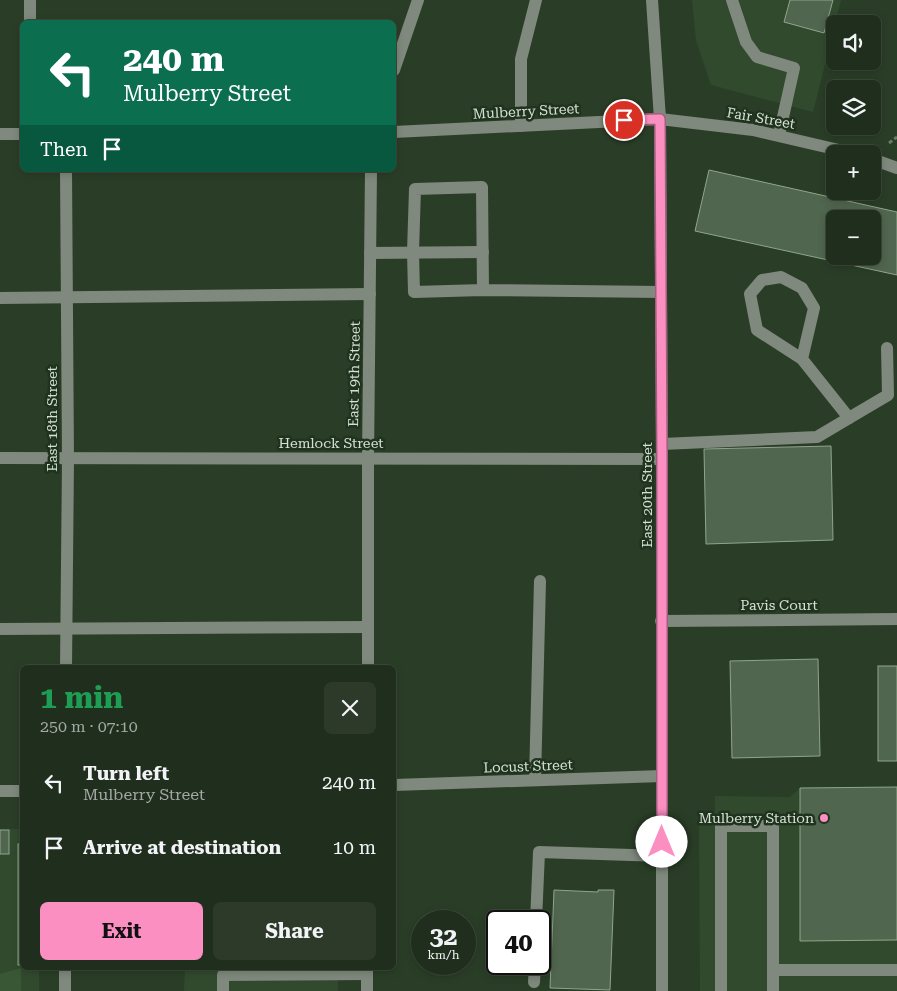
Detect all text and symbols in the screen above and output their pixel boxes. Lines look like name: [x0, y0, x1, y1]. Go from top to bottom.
map controls: [826, 15, 881, 265]
button: sound: [826, 15, 881, 70]
text: 240 m: [123, 39, 224, 80]
icon: left: [40, 40, 105, 105]
button: layers: [826, 80, 881, 135]
text: Mulberry Street: [123, 81, 291, 106]
pin: [603, 99, 645, 141]
street label: Mulberry Street: [472, 100, 580, 122]
street label: Fair Street: [726, 104, 796, 132]
icon: arrive: [610, 106, 638, 134]
icon: arrive: [98, 135, 126, 163]
text: Then: [40, 138, 88, 161]
button: +: [826, 145, 881, 200]
button: −: [826, 210, 881, 265]
street label: East 19th Street: [345, 321, 363, 427]
street label: East 18th Street: [44, 366, 60, 472]
street label: Hemlock Street: [278, 435, 384, 451]
street label: East 20th Street: [639, 442, 655, 548]
street label: Pavis Court: [740, 597, 818, 613]
text: 1 min: [40, 680, 123, 715]
button: close: [324, 682, 376, 734]
text: 250 m · 07:10: [40, 717, 138, 736]
street label: Locust Street: [483, 756, 573, 776]
text: Turn left: [83, 762, 169, 785]
icon: left: [40, 769, 68, 797]
text: 240 m: [322, 771, 376, 794]
text: Mulberry Street: [83, 785, 205, 804]
place label: Mulberry Station: [699, 810, 814, 826]
marker: Mulberry Station: [818, 812, 830, 824]
position arrow: [635, 815, 687, 867]
icon: arrive: [40, 834, 68, 862]
text: Arrive at destination: [83, 836, 281, 859]
text: 10 m: [333, 836, 376, 859]
button: Exit: [40, 902, 203, 960]
button: Share: [213, 902, 376, 960]
speed limit sign: 40: [486, 910, 551, 975]
text: 32: [429, 922, 458, 951]
text: km/h: [427, 948, 460, 962]

